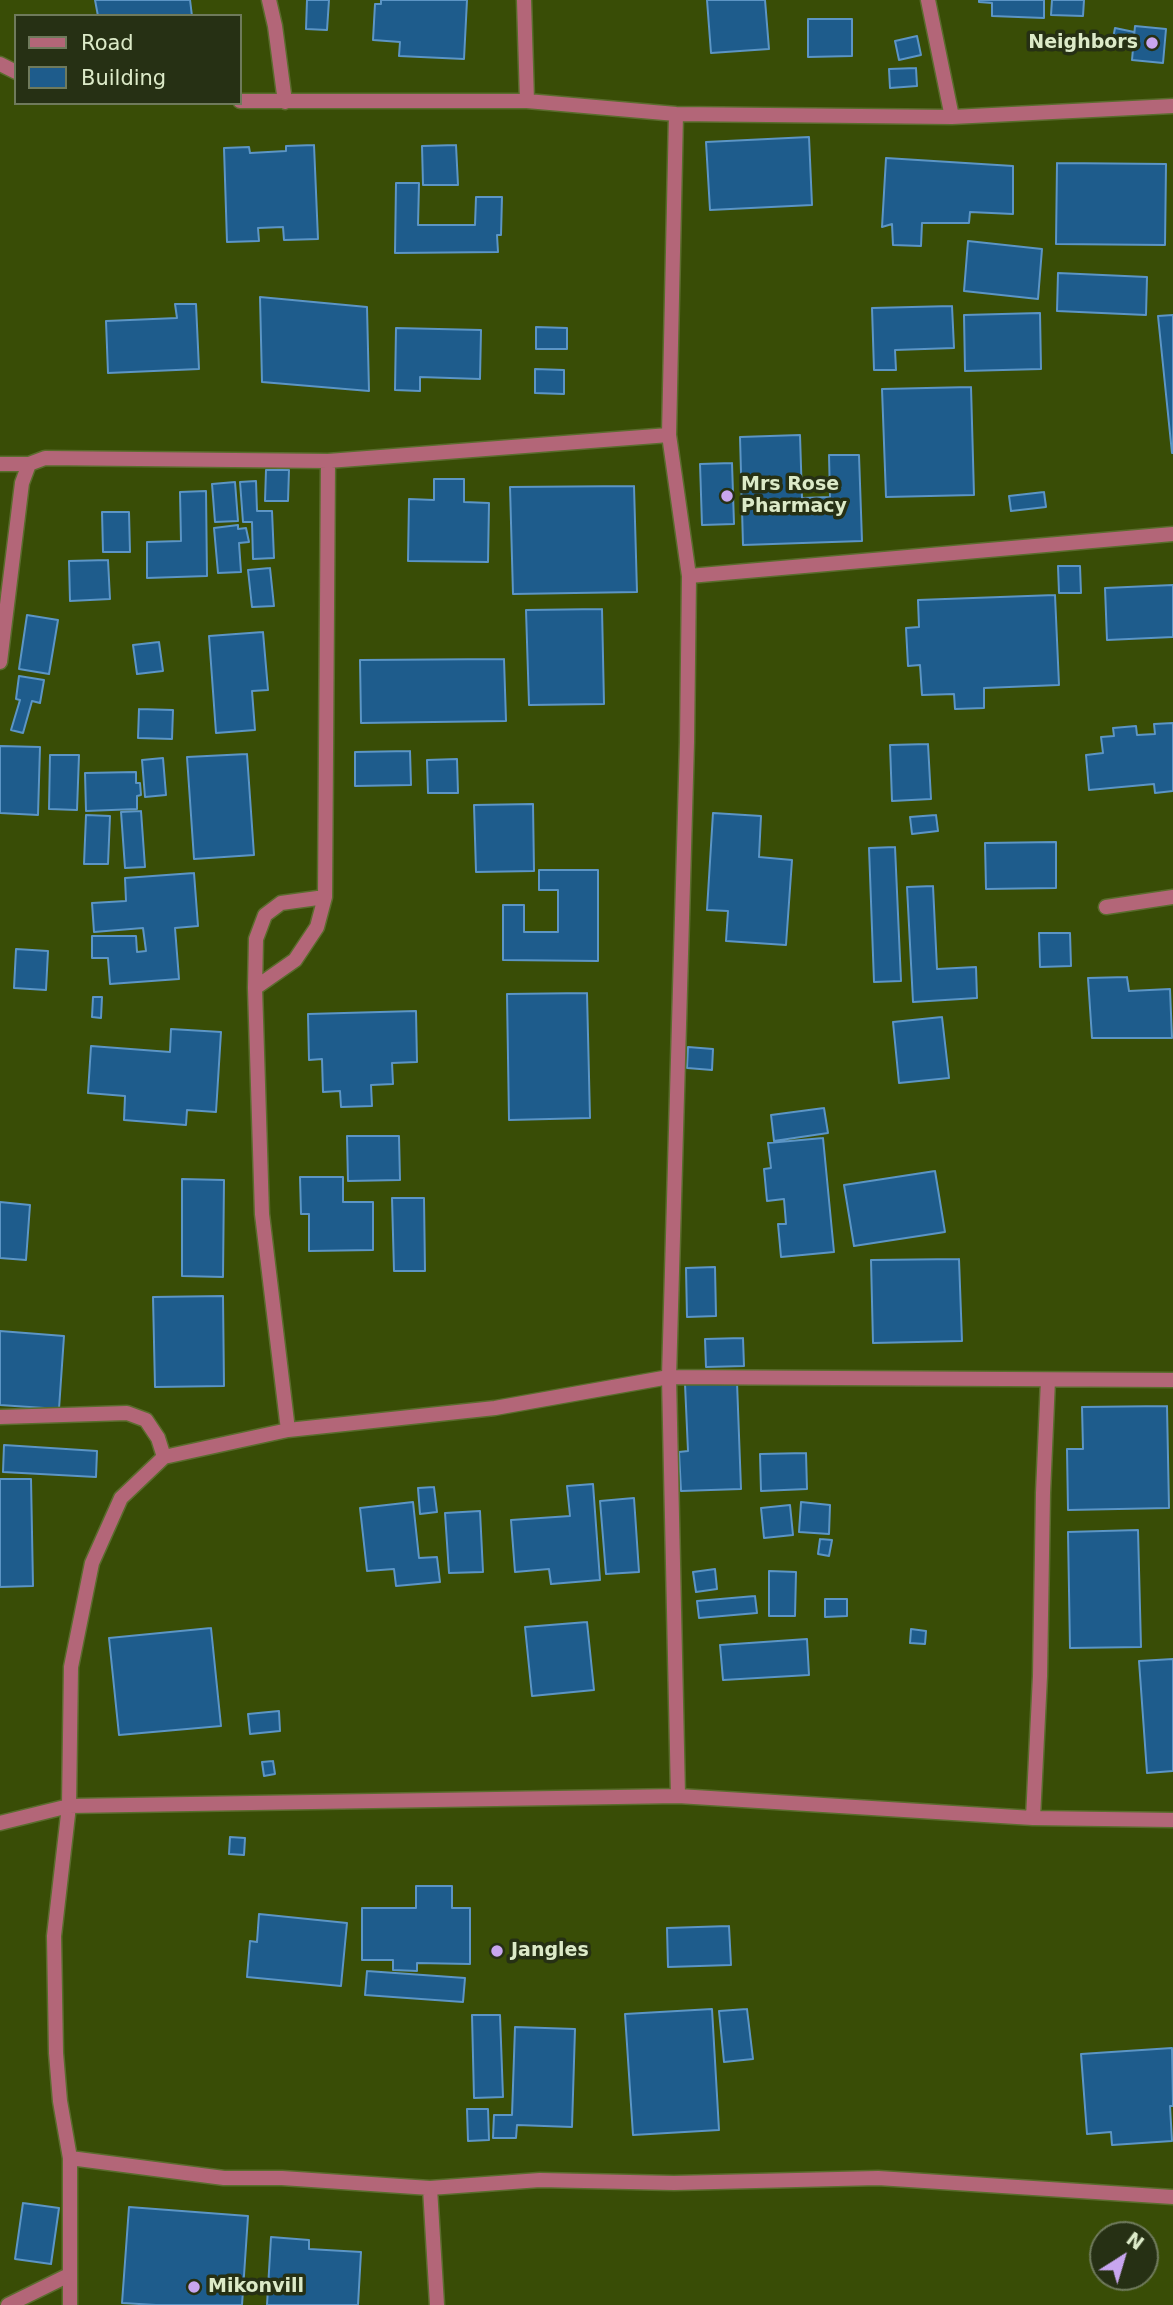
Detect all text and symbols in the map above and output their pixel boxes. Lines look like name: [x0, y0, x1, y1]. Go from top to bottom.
legend: [14, 14, 242, 105]
text: Road: [81, 31, 134, 55]
place label: Neighbors: [1028, 32, 1138, 54]
marker: Neighbors: [1144, 35, 1160, 51]
text: Building: [81, 66, 166, 90]
place label: Mrs Rose Pharmacy: [741, 474, 847, 518]
marker: Mrs Rose Pharmacy: [719, 488, 735, 504]
place label: Jangles: [511, 1940, 589, 1962]
marker: Jangles: [489, 1943, 505, 1959]
north arrow: [1089, 2221, 1159, 2291]
text: N: [1122, 2227, 1148, 2254]
place label: Mikonvill: [208, 2276, 304, 2298]
marker: Mikonvill: [186, 2279, 202, 2295]

